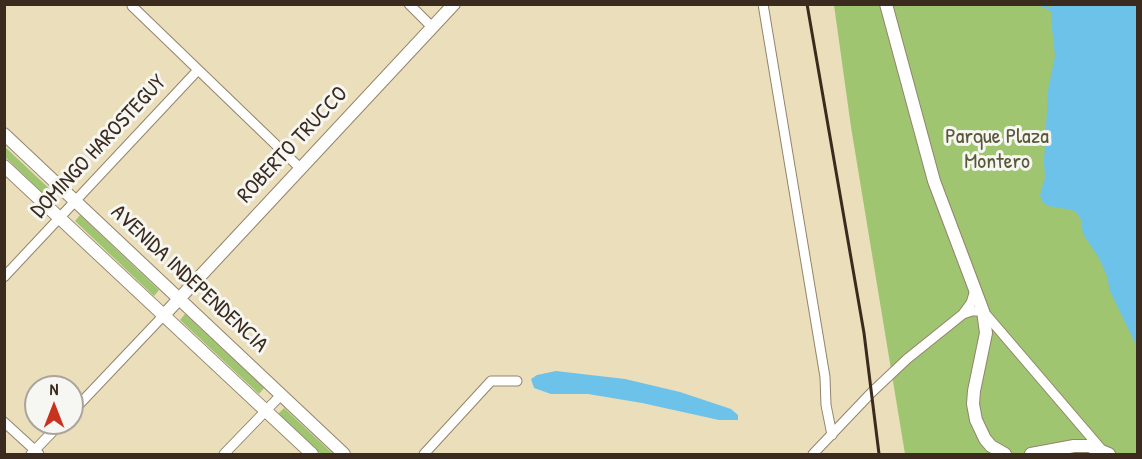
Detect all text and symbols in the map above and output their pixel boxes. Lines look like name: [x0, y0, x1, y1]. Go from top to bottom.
street label: DOMINGO HAROSTEGUY: [26, 70, 172, 224]
street label: ROBERTO TRUCCO: [232, 81, 354, 209]
park label: Parque Plaza Montero: [945, 124, 1049, 176]
street label: AVENIDA INDEPENDENCIA: [105, 199, 273, 359]
north arrow: [24, 375, 84, 435]
text: N: [50, 378, 58, 400]

